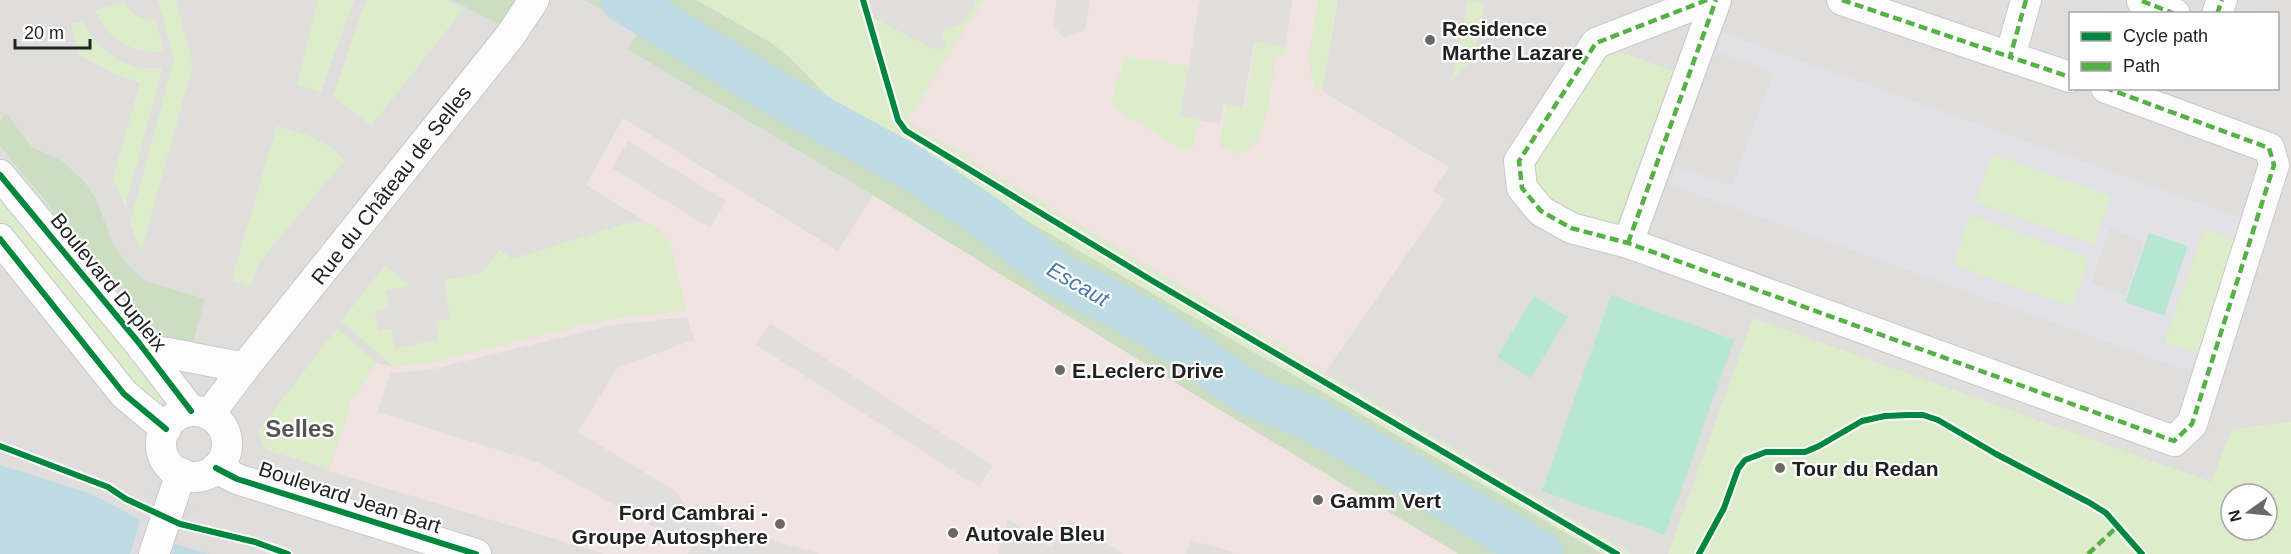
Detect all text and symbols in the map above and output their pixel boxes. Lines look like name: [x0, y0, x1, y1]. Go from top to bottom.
scale bar: [15, 12, 90, 50]
legend: [2069, 12, 2279, 90]
place label: Residence Marthe Lazare: [1442, 17, 1583, 64]
text: 20 m: [24, 23, 64, 43]
text: Cycle path: [2123, 26, 2208, 46]
marker: Residence Marthe Lazare: [1423, 33, 1437, 47]
text: Path: [2123, 56, 2160, 76]
street label: Rue du Château de Selles: [306, 81, 476, 289]
street label: Boulevard Dupleix: [46, 209, 172, 356]
water label: Escaut: [1043, 256, 1114, 312]
place label: E.Leclerc Drive: [1072, 359, 1224, 382]
marker: E.Leclerc Drive: [1053, 363, 1067, 377]
district label: Selles: [265, 415, 335, 442]
street label: Boulevard Jean Bart: [256, 457, 444, 537]
place label: Tour du Redan: [1792, 457, 1939, 480]
marker: Tour du Redan: [1773, 461, 1787, 475]
north arrow: [2219, 482, 2279, 542]
place label: Gamm Vert: [1330, 489, 1441, 512]
marker: Gamm Vert: [1311, 493, 1325, 507]
place label: Ford Cambrai - Groupe Autosphere: [572, 501, 768, 548]
text: N: [2225, 508, 2245, 524]
marker: Ford Cambrai - Groupe Autosphere: [773, 517, 787, 531]
place label: Autovale Bleu: [965, 522, 1105, 545]
marker: Autovale Bleu: [946, 526, 960, 540]

